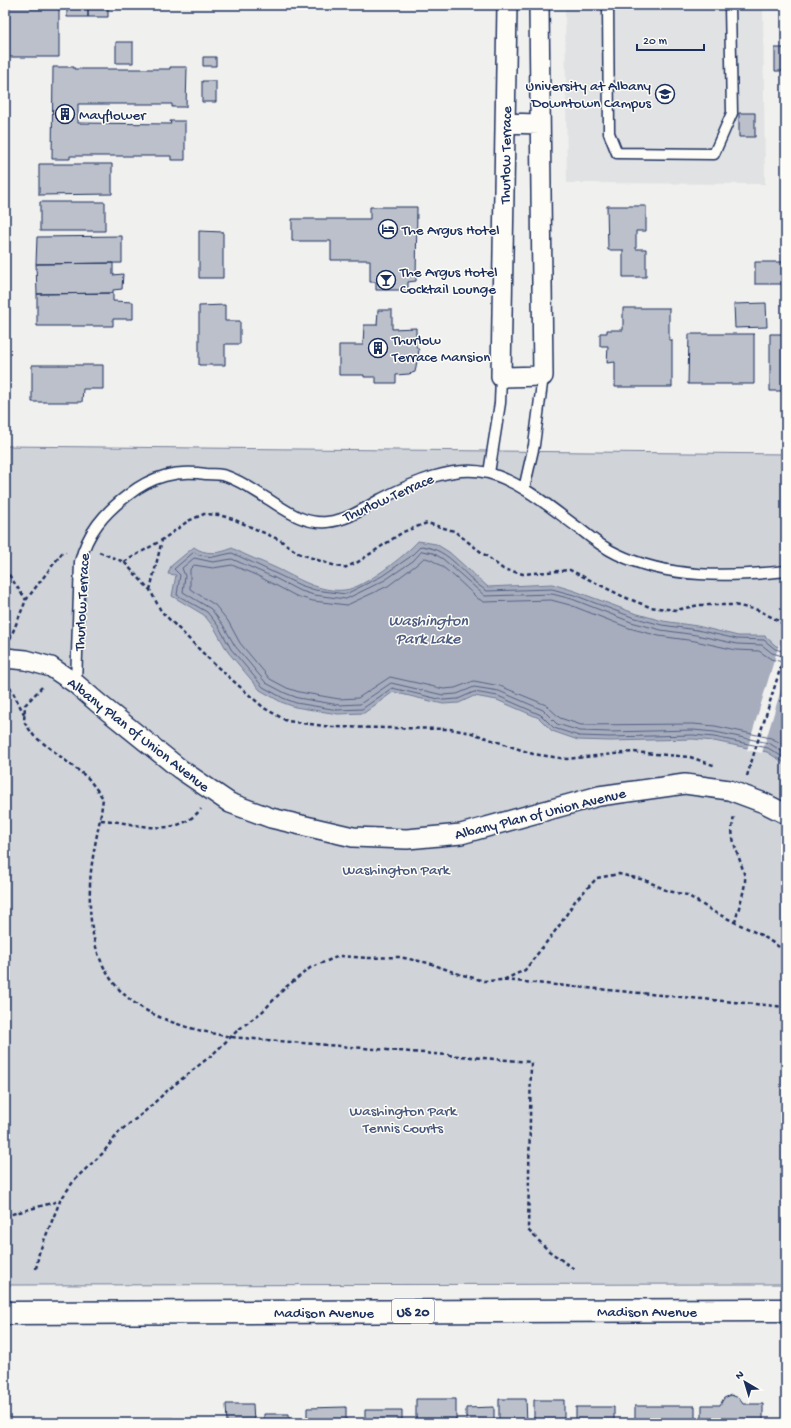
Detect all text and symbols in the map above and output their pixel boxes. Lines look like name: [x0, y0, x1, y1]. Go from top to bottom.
scale bar: [637, 26, 704, 52]
text: 20 m: [643, 35, 668, 49]
place label: University at Albany Downtown Campus: [526, 78, 652, 113]
school or university icon: University at Albany Downtown Campus: [654, 83, 676, 105]
building icon: Mayflower: [54, 103, 76, 125]
street label: Thurlow Terrace: [497, 106, 517, 205]
place label: Mayflower: [79, 107, 147, 125]
hotel icon: The Argus Hotel: [377, 218, 399, 240]
place label: The Argus Hotel: [401, 222, 499, 240]
place label: The Argus Hotel Cocktail Lounge: [399, 264, 497, 299]
bar icon: The Argus Hotel Cocktail Lounge: [375, 269, 397, 291]
place label: Thurlow Terrace Mansion: [391, 332, 490, 367]
building icon: Thurlow Terrace Mansion: [367, 337, 389, 359]
street label: Thurlow Terrace: [340, 471, 437, 527]
street label: Thurlow Terrace: [71, 553, 95, 652]
water label: Washington Park Lake: [388, 613, 468, 650]
street label: Albany Plan of Union Avenue: [63, 674, 213, 797]
street label: Albany Plan of Union Avenue: [453, 785, 628, 845]
park label: Washington Park: [343, 862, 451, 880]
park label: Washington Park Tennis Courts: [350, 1103, 458, 1138]
road number: US 20: [392, 1299, 434, 1323]
street label: Madison Avenue: [597, 1304, 697, 1322]
street label: Madison Avenue: [274, 1305, 374, 1323]
north arrow: [725, 1362, 765, 1402]
text: N: [734, 1369, 747, 1383]

